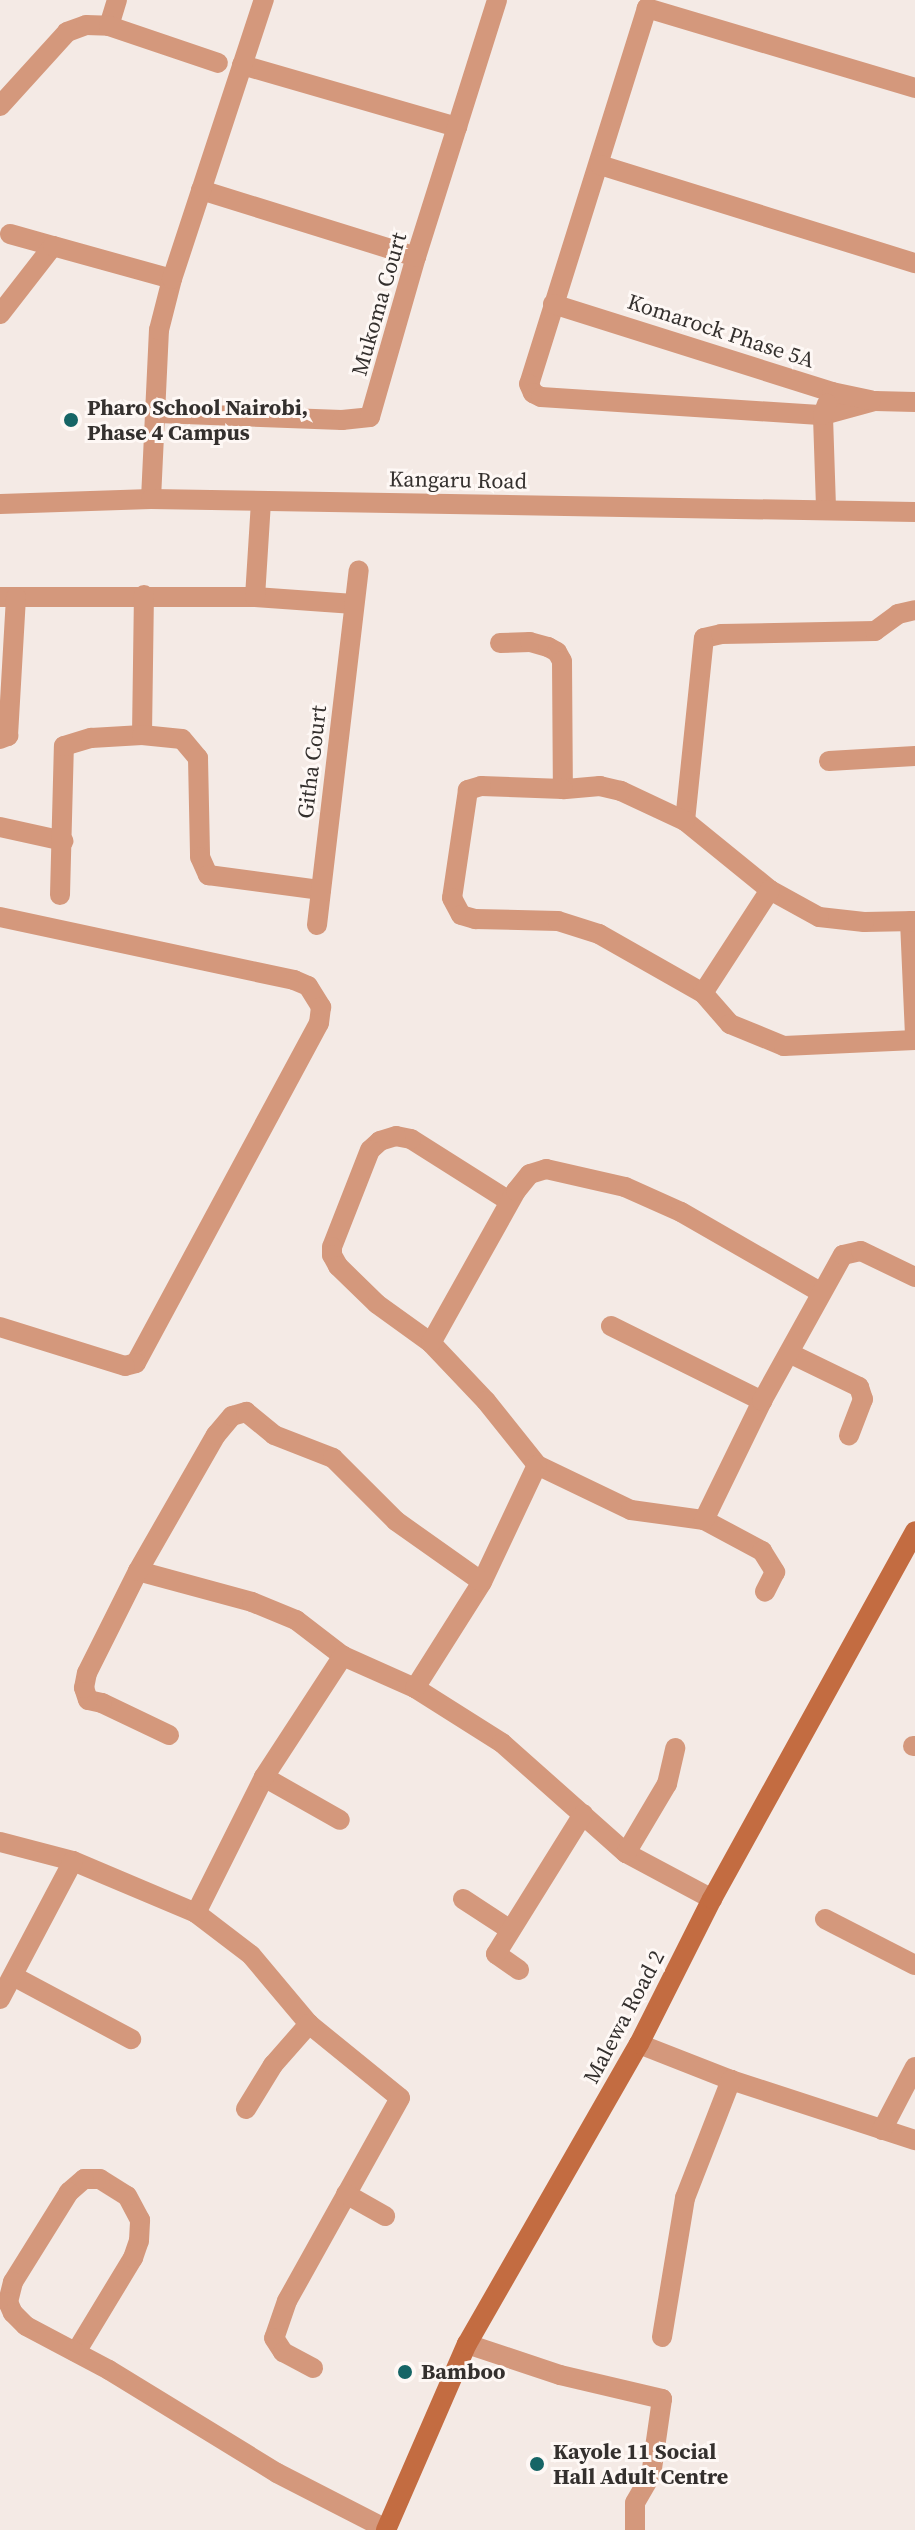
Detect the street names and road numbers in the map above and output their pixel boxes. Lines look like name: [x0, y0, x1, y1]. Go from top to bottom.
street label: Mukoma Court: [346, 229, 412, 379]
street label: Komarock Phase 5A: [624, 288, 818, 374]
street label: Kangaru Road: [389, 466, 527, 494]
street label: Githa Court: [292, 704, 332, 820]
street label: Malewa Road 2: [578, 1946, 670, 2088]

